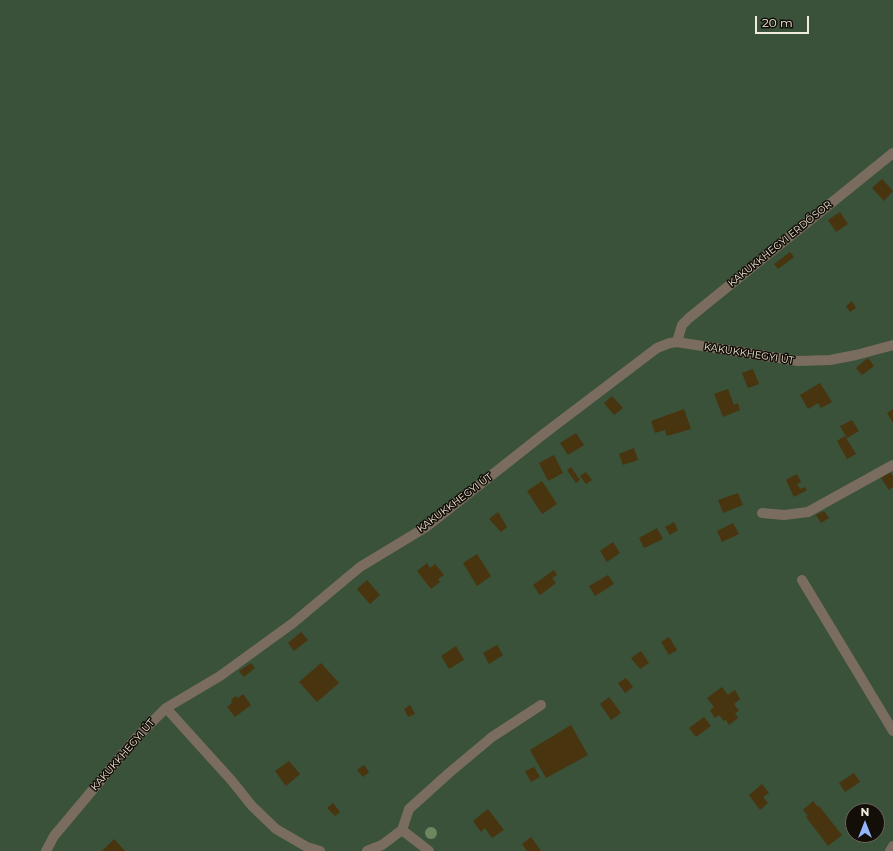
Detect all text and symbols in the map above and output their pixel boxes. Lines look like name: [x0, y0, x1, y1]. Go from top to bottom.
scale bar: [757, 8, 811, 34]
text: 20 m: [762, 15, 793, 30]
street label: KAKUKKHEGYI ERDŐSOR: [726, 198, 834, 290]
street label: KAKUKKHEGYI ÚT: [703, 341, 795, 367]
street label: KAKUKKHEGYI ÚT: [415, 471, 495, 535]
street label: KAKUKKHEGYI ÚT: [89, 717, 157, 793]
north arrow: [845, 803, 885, 843]
text: N: [861, 805, 869, 819]

